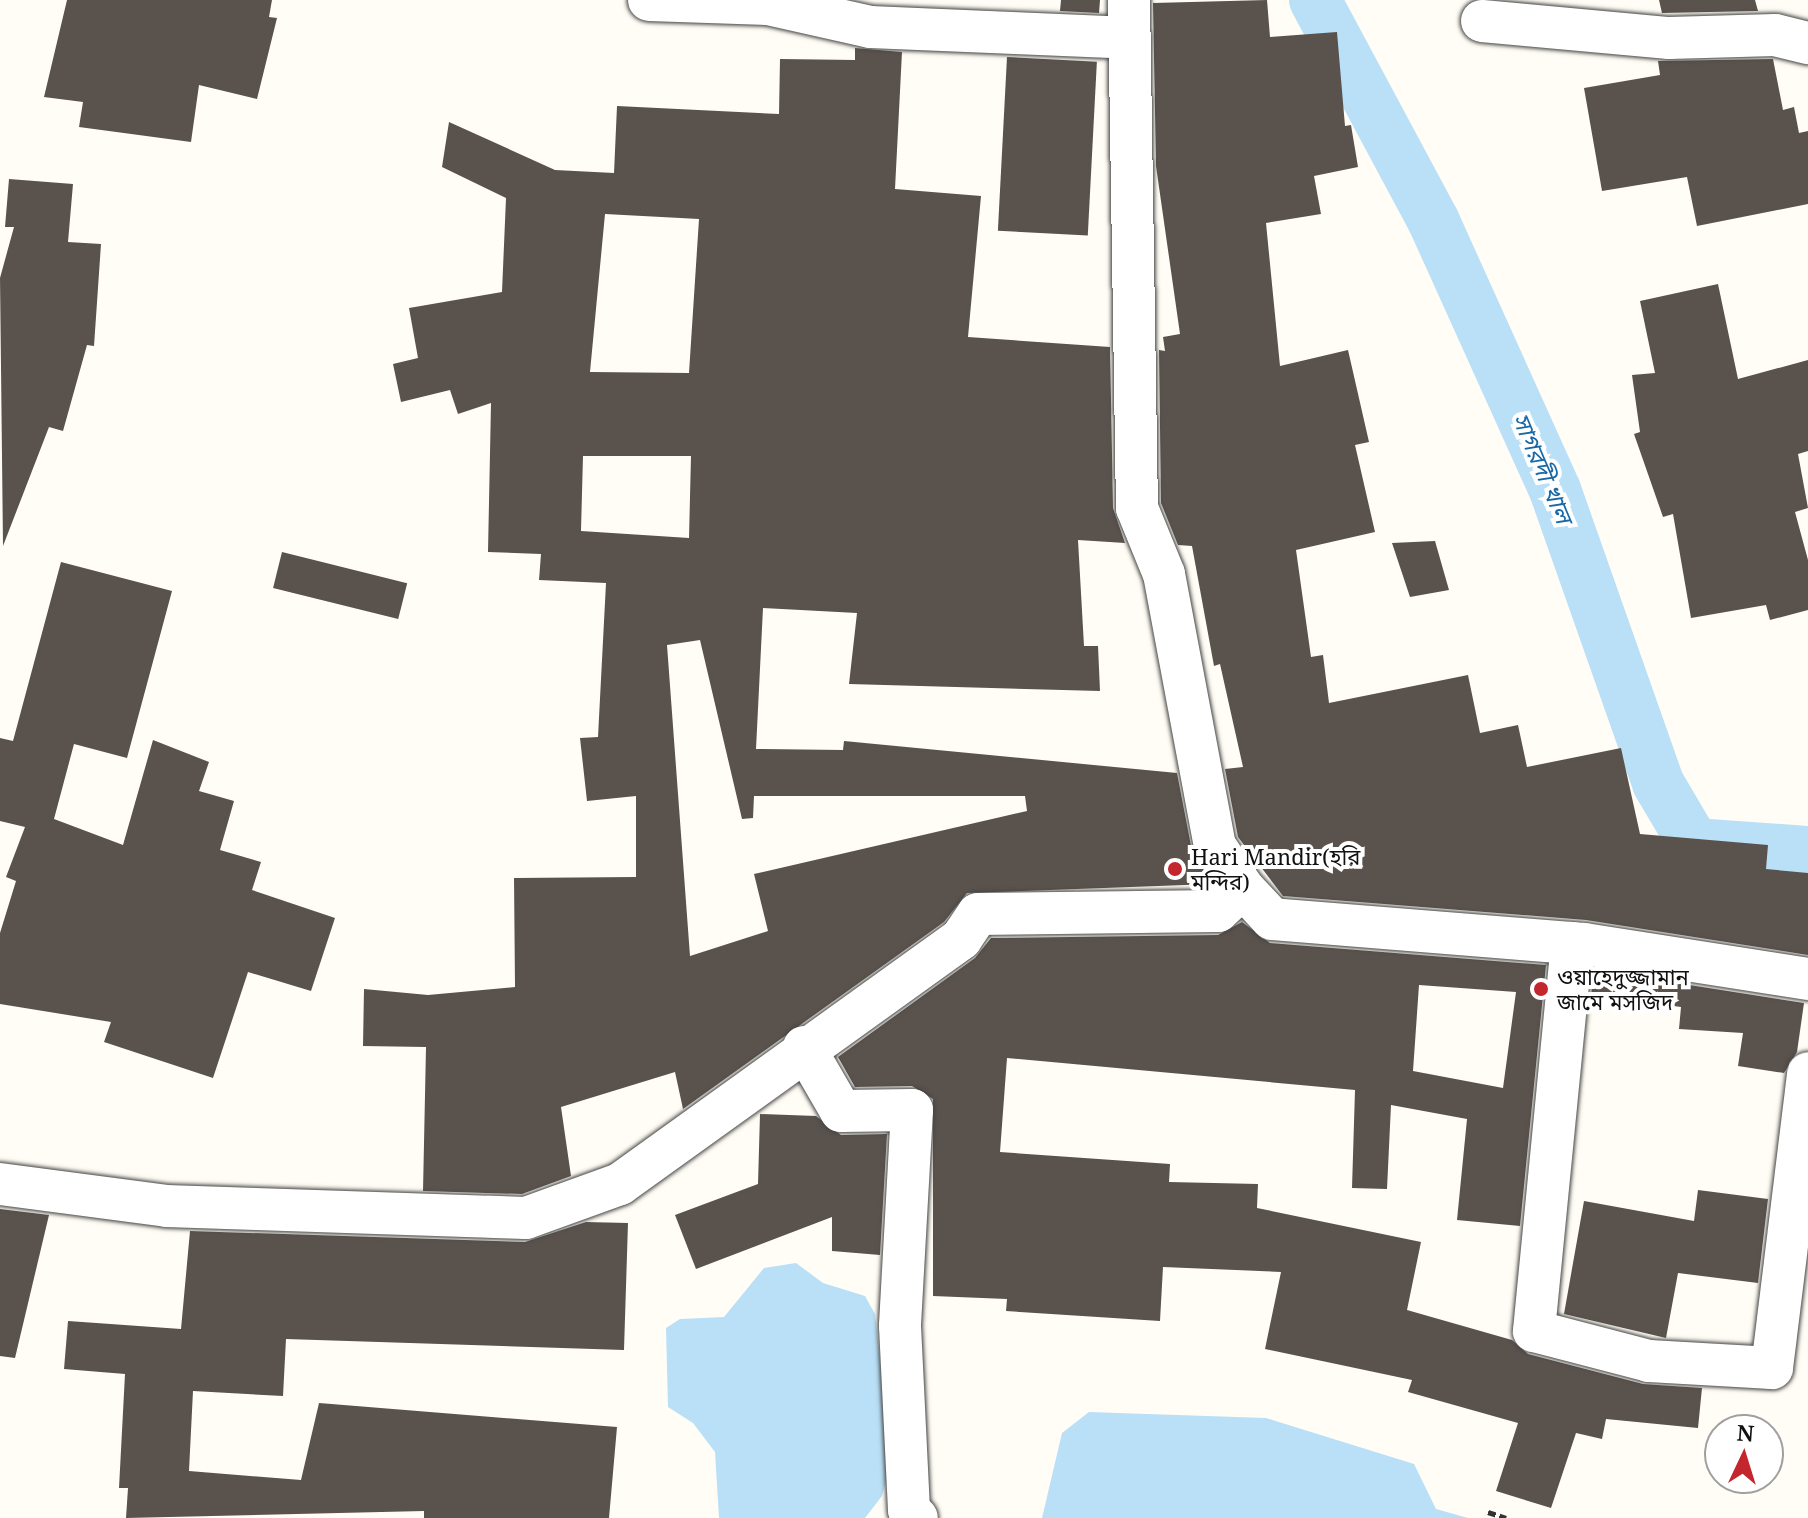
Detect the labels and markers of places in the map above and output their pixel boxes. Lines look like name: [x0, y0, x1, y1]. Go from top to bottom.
place label: Hari Mandir(হরি মন্দির): [1191, 843, 1360, 894]
marker: Hari Mandir(হরি মন্দির): [1166, 860, 1184, 878]
place label: ওয়াহেদুজ্জামান জামে মসজিদ: [1557, 963, 1689, 1014]
marker: ওয়াহেদুজ্জামান জামে মসজিদ: [1532, 980, 1550, 998]

